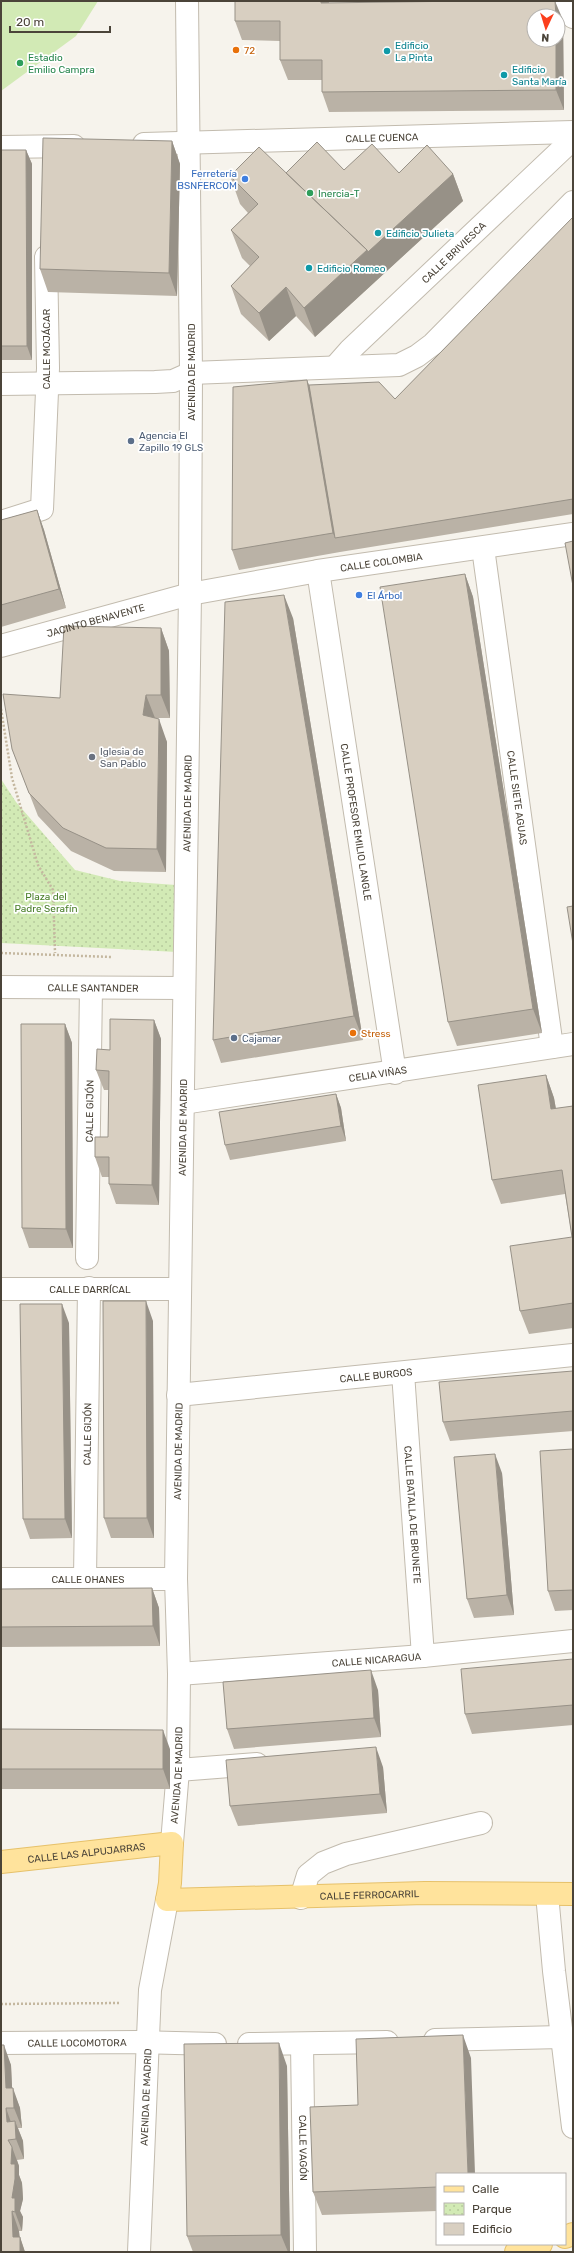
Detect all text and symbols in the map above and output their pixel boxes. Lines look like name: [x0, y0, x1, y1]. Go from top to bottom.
scale bar: [10, 8, 110, 34]
north arrow: [526, 8, 566, 48]
text: 20 m: [16, 15, 44, 29]
text: N: [541, 31, 550, 44]
place label: Edificio La Pinta: [395, 40, 433, 64]
marker: 72: [231, 45, 241, 55]
place label: 72: [244, 45, 255, 57]
marker: Edificio La Pinta: [382, 46, 392, 56]
place label: Estadio Emilio Campra: [28, 52, 95, 76]
marker: Estadio Emilio Campra: [15, 58, 25, 68]
place label: Edificio Santa María: [512, 64, 567, 88]
marker: Edificio Santa María: [499, 70, 509, 80]
street label: CALLE CUENCA: [345, 131, 419, 145]
place label: Ferretería BSNFERCOM: [177, 168, 237, 192]
marker: Ferretería BSNFERCOM: [240, 174, 250, 184]
marker: Inercia-T: [305, 188, 315, 198]
place label: Inercia-T: [318, 188, 360, 200]
street label: CALLE BRIVIESCA: [419, 219, 489, 286]
marker: Edificio Julieta: [373, 228, 383, 238]
place label: Edificio Julieta: [386, 228, 454, 240]
marker: Edificio Romeo: [304, 263, 314, 273]
place label: Edificio Romeo: [317, 263, 386, 275]
street label: CALLE MOJÁCAR: [41, 308, 53, 389]
street label: AVENIDA DE MADRID: [186, 323, 198, 421]
place label: Agencia El Zapillo 19 GLS: [139, 430, 203, 454]
marker: Agencia El Zapillo 19 GLS: [126, 436, 136, 446]
street label: CALLE COLOMBIA: [340, 551, 424, 575]
marker: El Árbol: [354, 590, 364, 600]
place label: El Árbol: [367, 590, 402, 602]
street label: JACINTO BENAVENTE: [45, 602, 146, 640]
street label: CALLE PROFESOR EMILIO LANGLE: [338, 743, 374, 902]
place label: Iglesia de San Pablo: [100, 746, 146, 770]
street label: CALLE SIETE AGUAS: [504, 750, 529, 846]
marker: Iglesia de San Pablo: [87, 752, 97, 762]
street label: AVENIDA DE MADRID: [181, 755, 195, 852]
park label: Plaza del Padre Serafín: [15, 891, 77, 915]
street label: CALLE SANTANDER: [47, 982, 139, 995]
marker: Stress: [348, 1028, 358, 1038]
place label: Stress: [361, 1028, 391, 1040]
marker: Cajamar: [229, 1033, 239, 1043]
place label: Cajamar: [242, 1033, 281, 1045]
street label: CELIA VIÑAS: [348, 1064, 408, 1085]
street label: AVENIDA DE MADRID: [177, 1078, 190, 1176]
street label: CALLE GIJÓN: [84, 1080, 97, 1142]
street label: CALLE DARRÍCAL: [49, 1284, 131, 1296]
street label: CALLE BURGOS: [339, 1366, 413, 1386]
street label: AVENIDA DE MADRID: [172, 1402, 186, 1500]
street label: CALLE GIJÓN: [82, 1403, 94, 1465]
street label: CALLE BATALLA DE BRUNETE: [401, 1445, 423, 1584]
street label: CALLE OHANES: [52, 1574, 124, 1586]
street label: CALLE NICARAGUA: [331, 1651, 422, 1670]
street label: AVENIDA DE MADRID: [169, 1726, 185, 1824]
street label: CALLE LAS ALPUJARRAS: [27, 1841, 146, 1866]
street label: CALLE FERROCARRIL: [320, 1888, 420, 1903]
street label: CALLE LOCOMOTORA: [27, 2037, 127, 2050]
street label: AVENIDA DE MADRID: [138, 2048, 155, 2146]
street label: CALLE VAGÓN: [296, 2115, 309, 2181]
legend: [436, 2173, 566, 2245]
text: Calle: [472, 2182, 499, 2196]
text: Parque: [472, 2202, 512, 2216]
text: Edificio: [472, 2222, 512, 2236]

